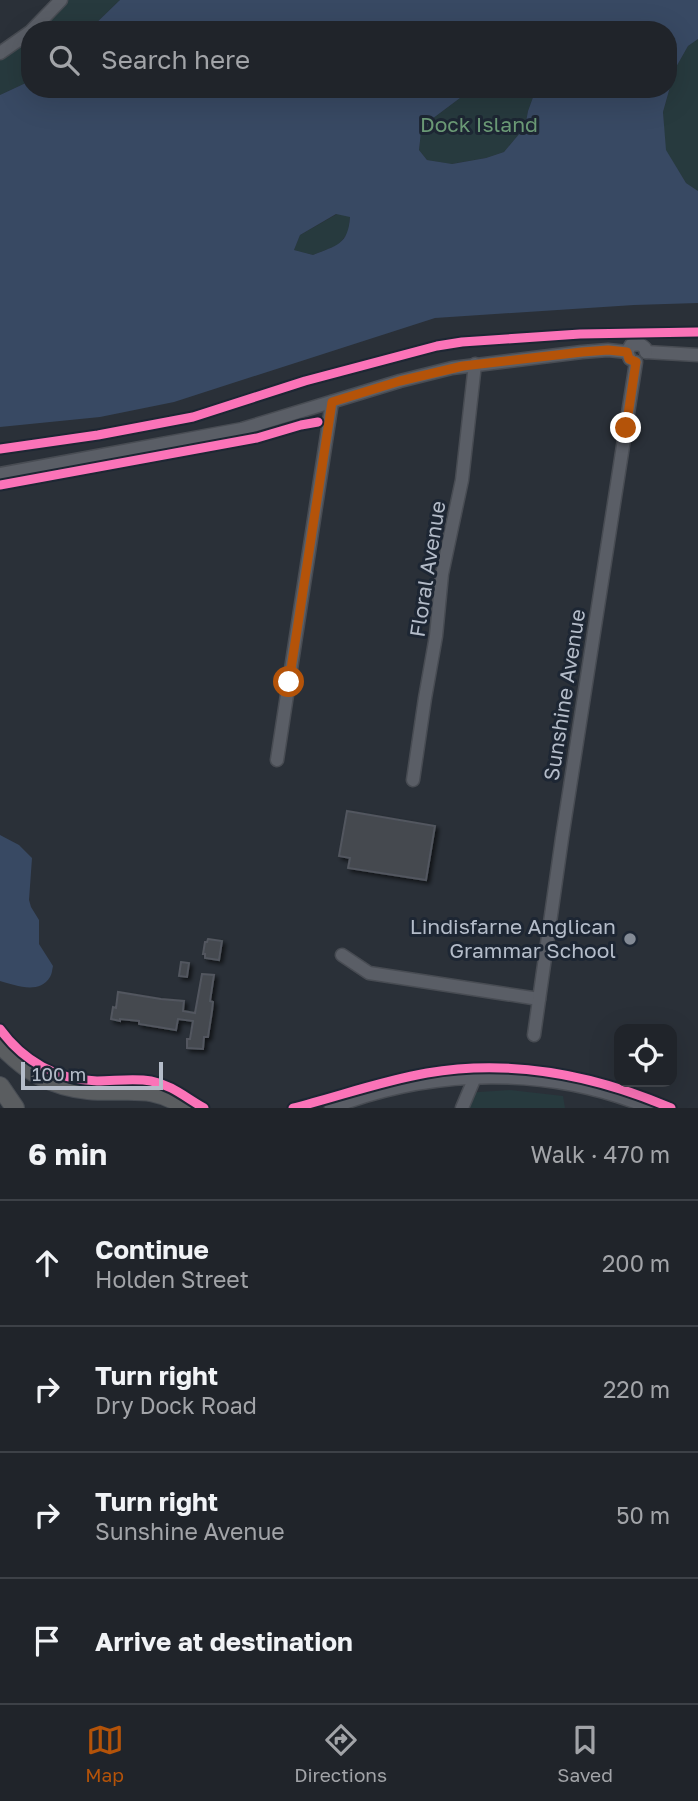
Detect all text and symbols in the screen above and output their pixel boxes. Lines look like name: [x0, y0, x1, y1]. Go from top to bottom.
search box: [21, 21, 677, 98]
icon: search: [45, 41, 83, 79]
text: Search here: [101, 44, 250, 75]
park label: Dock Island: [420, 111, 538, 137]
route end: [610, 412, 641, 443]
street label: Floral Avenue: [403, 499, 451, 639]
street label: Sunshine Avenue: [538, 607, 590, 782]
route start: [273, 666, 304, 697]
place label: Lindisfarne Anglican Grammar School: [410, 913, 616, 963]
marker: Lindisfarne Anglican Grammar School: [622, 931, 638, 947]
map controls: [614, 1024, 677, 1087]
button: locate: [614, 1024, 677, 1087]
scale bar: [21, 1059, 163, 1091]
text: 100 m: [32, 1062, 86, 1085]
text: 6 min: [28, 1136, 107, 1172]
text: Walk · 470 m: [531, 1140, 670, 1168]
text: Continue: [95, 1234, 209, 1265]
icon: ahead: [28, 1244, 66, 1282]
text: 200 m: [602, 1249, 670, 1277]
text: Holden Street: [95, 1265, 249, 1293]
text: Turn right: [95, 1360, 218, 1391]
icon: right: [28, 1370, 66, 1408]
text: 220 m: [603, 1375, 670, 1403]
text: Dry Dock Road: [95, 1391, 257, 1419]
text: Turn right: [95, 1486, 218, 1517]
icon: right: [28, 1496, 66, 1534]
text: 50 m: [616, 1501, 670, 1529]
text: Sunshine Avenue: [95, 1517, 285, 1545]
icon: arrive: [28, 1622, 66, 1660]
text: Arrive at destination: [95, 1626, 353, 1657]
tab: Map: [85, 1721, 124, 1786]
tab: Directions: [294, 1721, 387, 1786]
tab: Saved: [557, 1721, 613, 1786]

